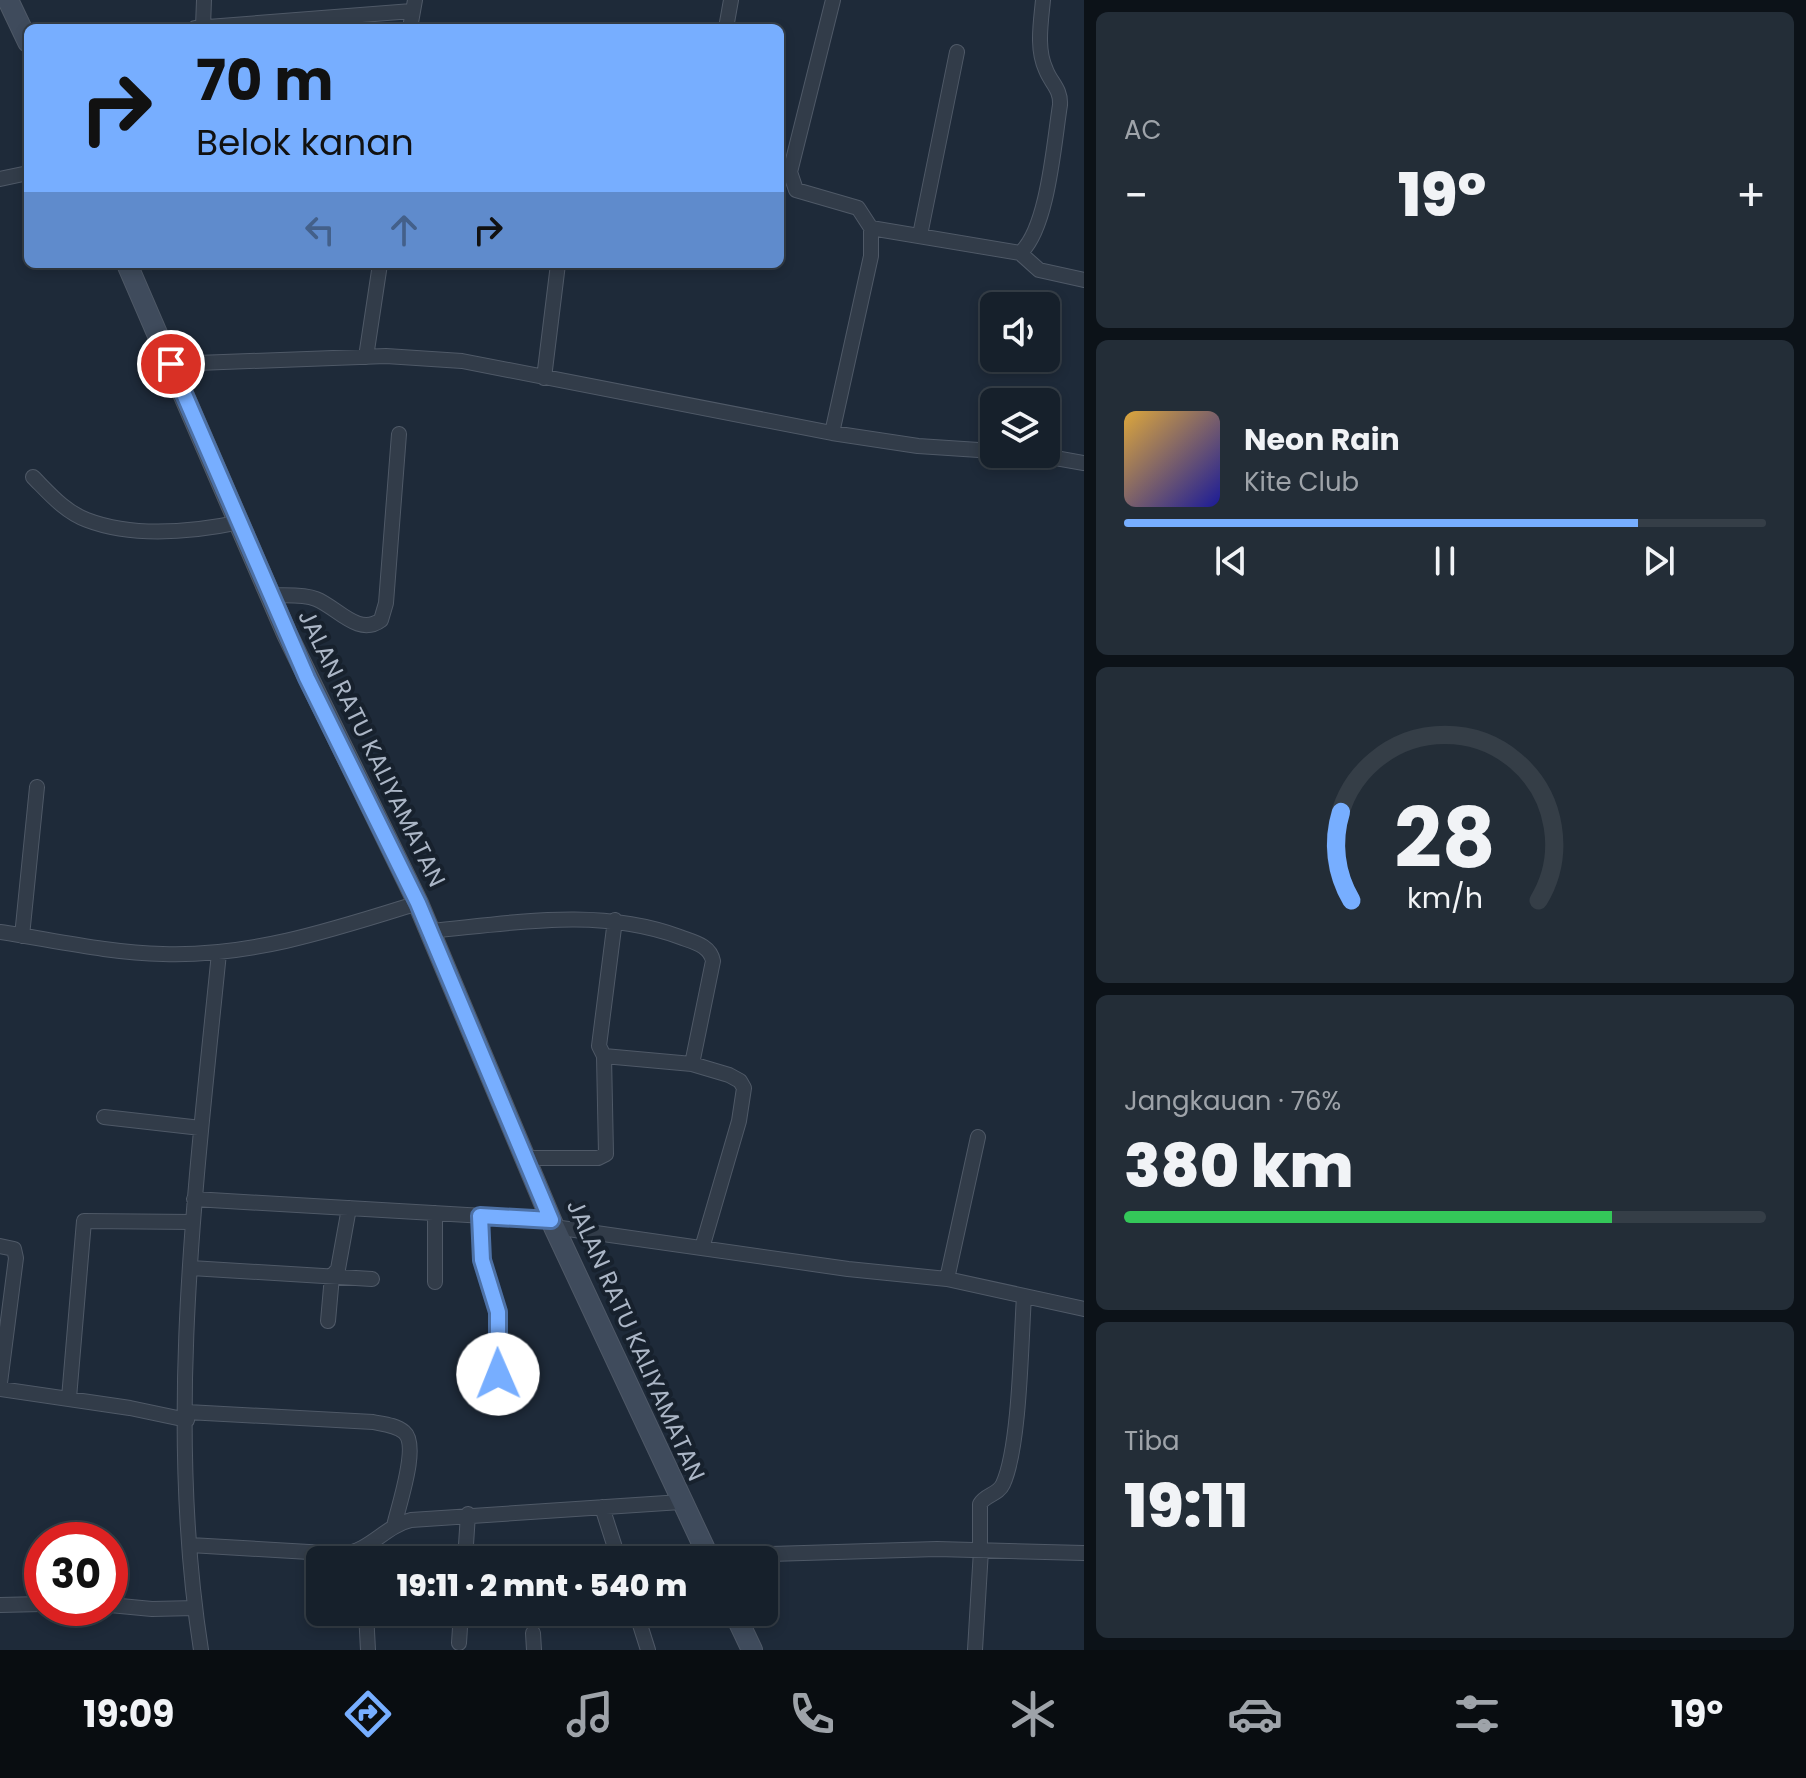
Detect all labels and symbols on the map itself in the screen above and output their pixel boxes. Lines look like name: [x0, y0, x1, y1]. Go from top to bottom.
pin: [137, 330, 205, 398]
street label: JALAN RATU KALIYAMATAN: [290, 604, 454, 892]
street label: JALAN RATU KALIYAMATAN: [559, 1194, 713, 1486]
position arrow: [456, 1332, 540, 1416]
speed limit sign: 30: [24, 1522, 128, 1626]

